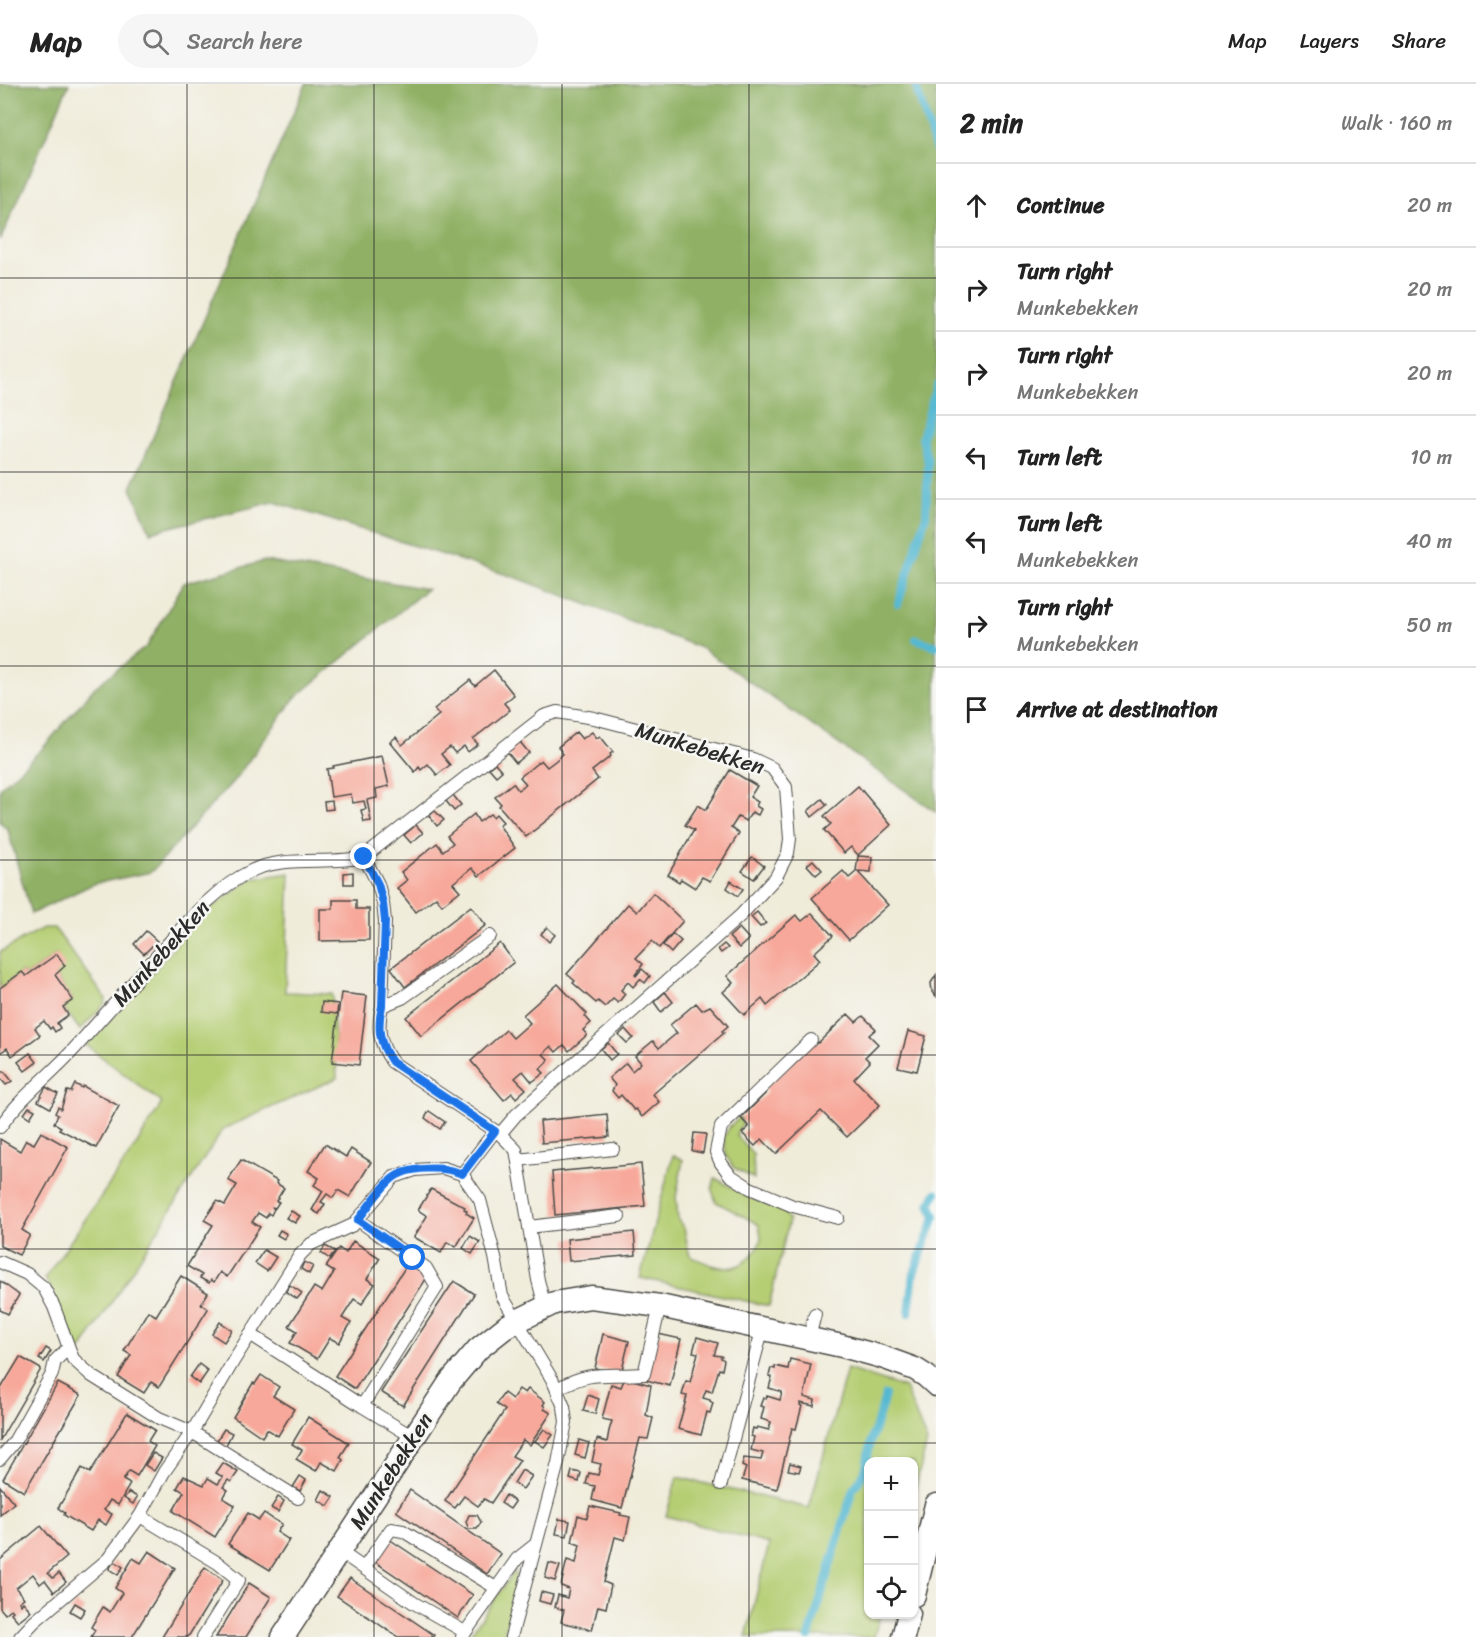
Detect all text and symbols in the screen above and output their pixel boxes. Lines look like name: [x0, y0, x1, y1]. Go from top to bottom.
search box: [118, 14, 538, 68]
text: Map: [30, 17, 82, 66]
text: Search here: [187, 22, 303, 61]
text: Map: [1228, 22, 1267, 60]
text: Layers: [1300, 22, 1359, 60]
text: Share: [1392, 22, 1446, 60]
icon: search: [139, 25, 172, 58]
text: 2 min: [960, 100, 1023, 146]
text: Walk · 160 m: [1341, 106, 1452, 141]
text: Continue: [1017, 186, 1105, 225]
text: 20 m: [1407, 188, 1452, 223]
icon: ahead: [960, 189, 993, 222]
text: Turn right: [1017, 252, 1112, 291]
text: 20 m: [1407, 272, 1452, 307]
icon: right: [960, 273, 993, 306]
text: Munkebekken: [1017, 291, 1138, 326]
text: Turn right: [1017, 336, 1112, 375]
text: 20 m: [1407, 356, 1452, 391]
icon: right: [960, 357, 993, 390]
text: Munkebekken: [1017, 375, 1138, 410]
text: Turn left: [1017, 438, 1102, 477]
text: 10 m: [1410, 440, 1452, 475]
icon: left: [960, 441, 993, 474]
text: Turn left: [1017, 504, 1102, 543]
text: 40 m: [1406, 524, 1452, 559]
icon: left: [960, 525, 993, 558]
text: Munkebekken: [1017, 543, 1138, 578]
text: Turn right: [1017, 588, 1112, 627]
text: 50 m: [1407, 608, 1452, 643]
icon: right: [960, 609, 993, 642]
text: Munkebekken: [1017, 627, 1138, 662]
text: Arrive at destination: [1017, 690, 1218, 729]
icon: arrive: [960, 693, 993, 726]
street label: Munkebekken: [630, 710, 770, 786]
route end: [350, 843, 376, 869]
street label: Munkebekken: [102, 890, 220, 1016]
route start: [399, 1244, 425, 1270]
street label: Munkebekken: [338, 1404, 444, 1538]
map controls: [864, 1457, 918, 1619]
button: +: [864, 1457, 918, 1511]
button: −: [864, 1511, 918, 1565]
button: locate: [864, 1565, 918, 1619]

